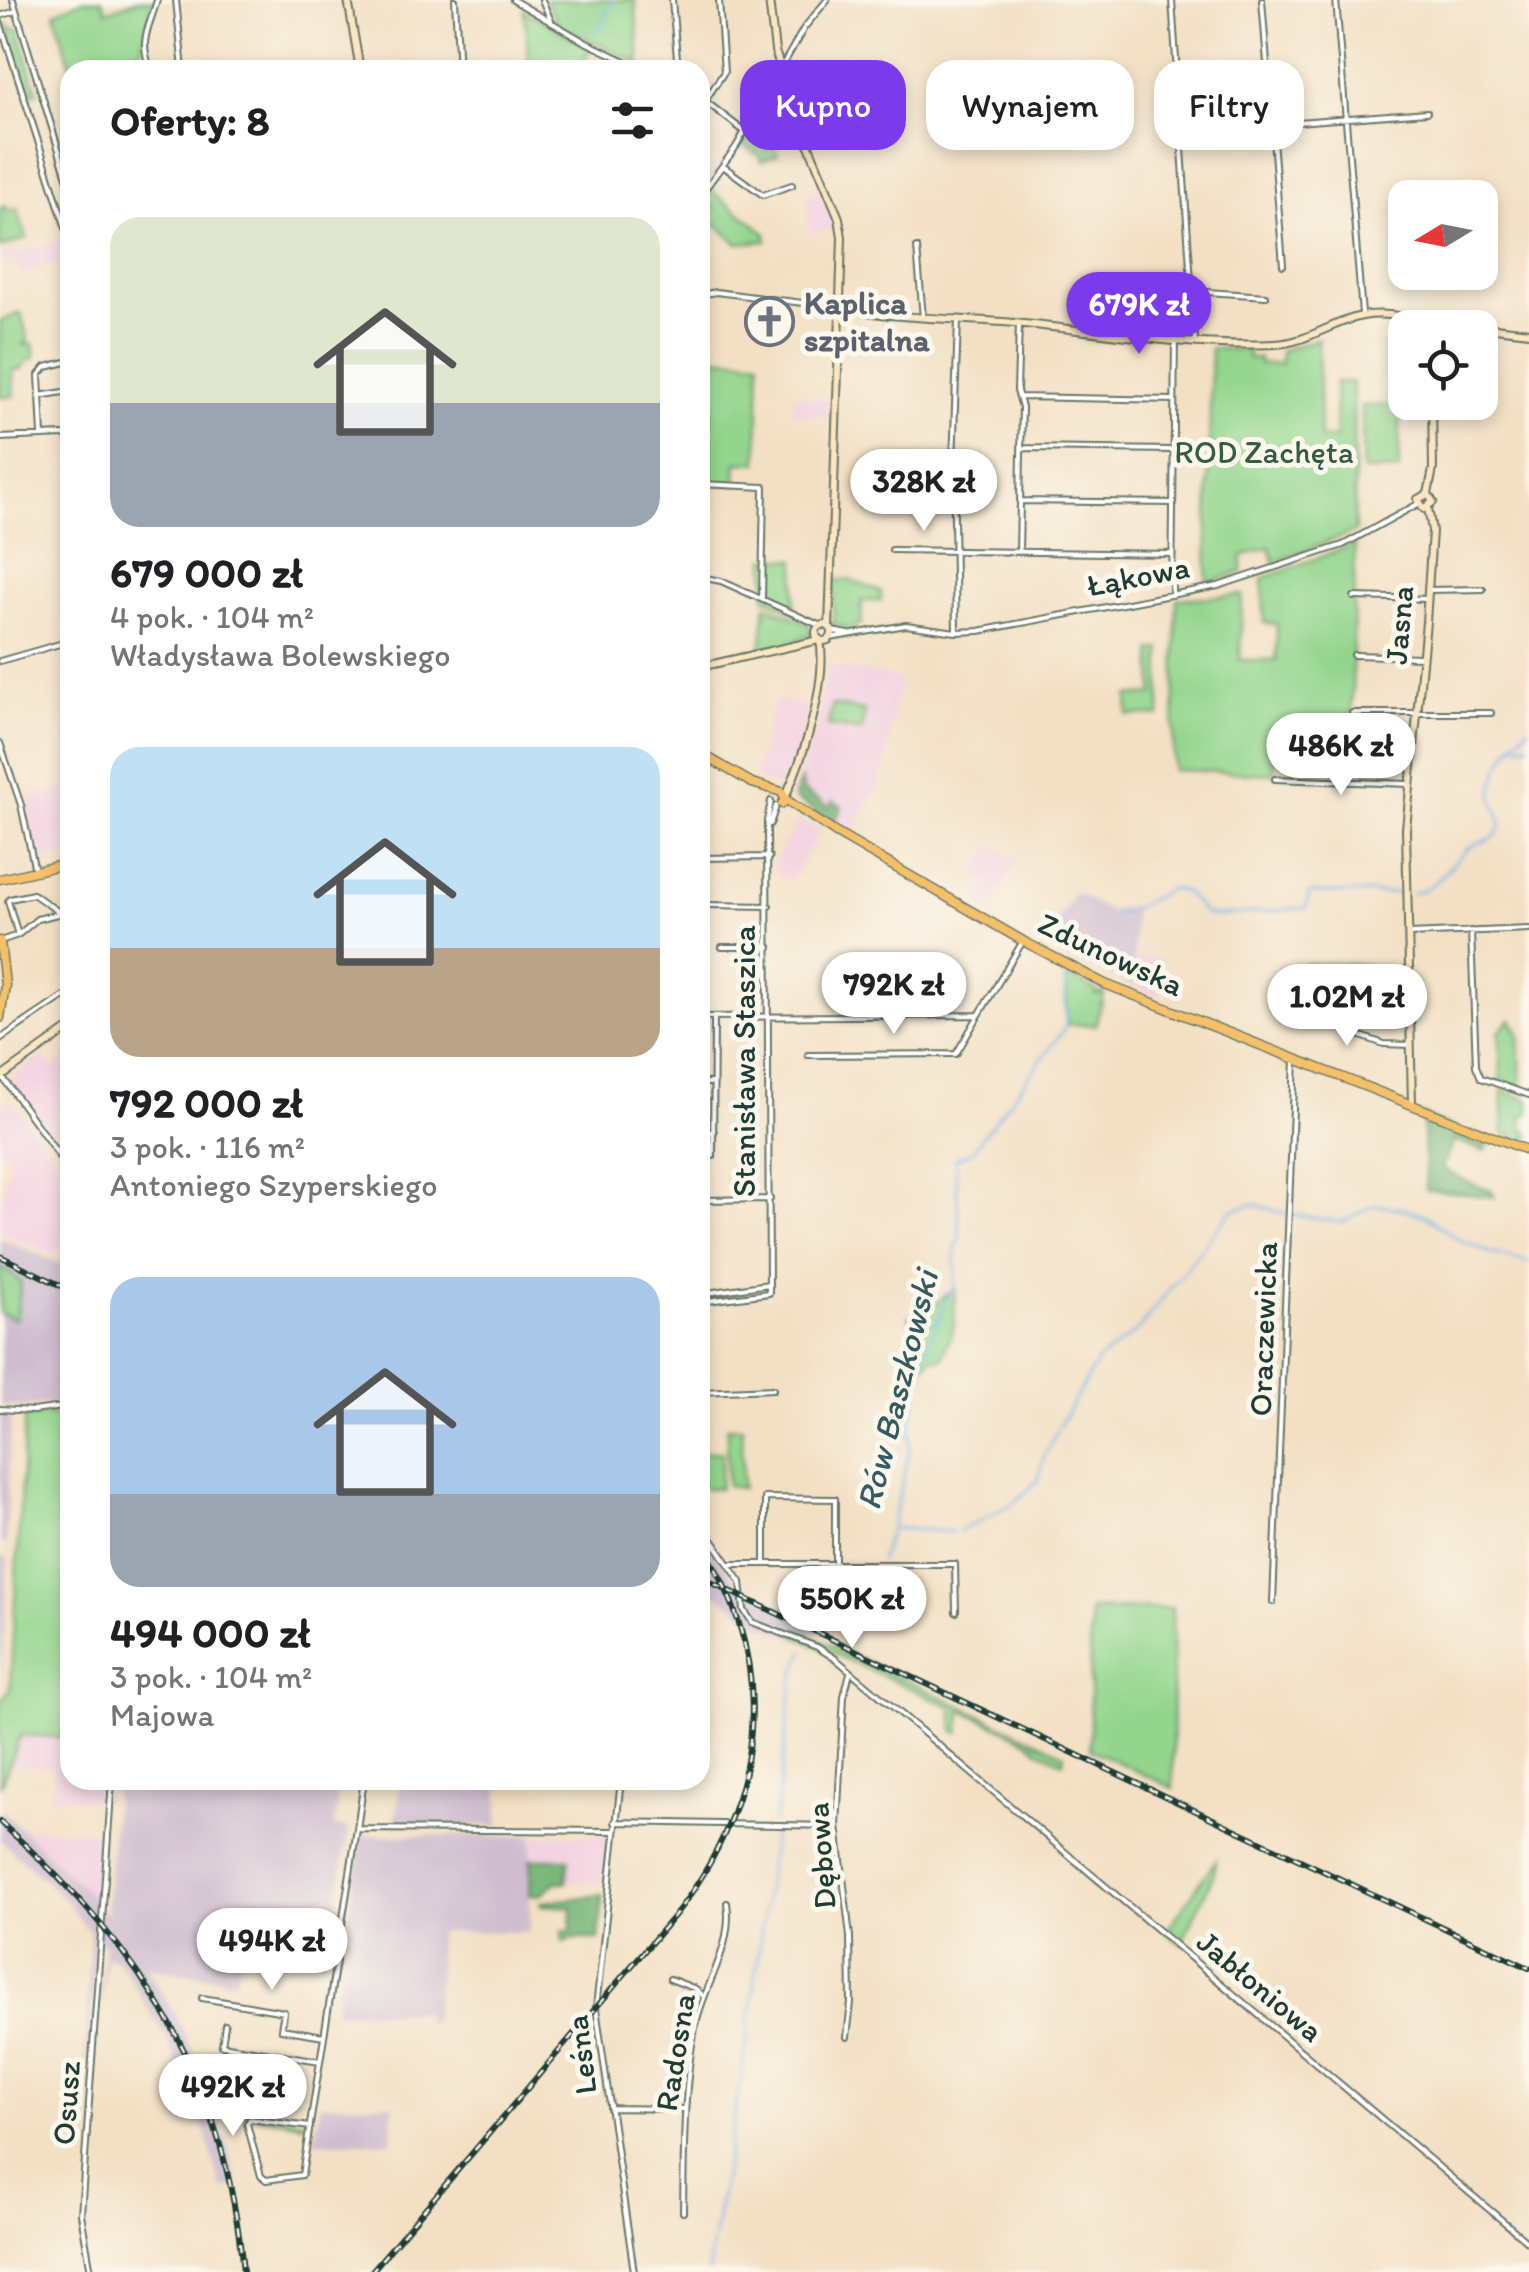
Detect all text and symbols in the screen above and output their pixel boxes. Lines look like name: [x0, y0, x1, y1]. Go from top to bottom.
chip: Kupno: [740, 60, 906, 150]
chip: Wynajem: [926, 60, 1134, 150]
chip: Filtry: [1154, 60, 1304, 150]
icon: filters: [605, 93, 660, 148]
text: Oferty: 8: [110, 95, 269, 146]
north arrow: [1388, 180, 1498, 290]
map controls: [1388, 180, 1498, 420]
pin: 679K zł: [1047, 272, 1231, 357]
icon: home: [295, 282, 475, 462]
place label: Kaplica szpitalna: [804, 284, 930, 359]
text: 679K zł: [1088, 285, 1190, 323]
church icon: Kaplica szpitalna: [743, 295, 795, 347]
button: locate: [1388, 310, 1498, 420]
park label: ROD Zachęta: [1174, 433, 1354, 471]
pin: 328K zł: [832, 449, 1016, 534]
text: 328K zł: [872, 462, 976, 500]
text: 679 000 zł: [110, 547, 303, 598]
street label: Łąkowa: [1084, 547, 1193, 605]
street label: Jasna: [1377, 584, 1421, 666]
text: 4 pok. · 104 m²: [110, 598, 314, 636]
text: Władysława Bolewskiego: [110, 636, 450, 674]
pin: 486K zł: [1249, 713, 1433, 798]
text: 486K zł: [1288, 726, 1394, 764]
icon: home: [295, 812, 475, 992]
street label: Zdunowska: [1032, 904, 1190, 1004]
street label: Stanisława Staszica: [725, 925, 763, 1197]
pin: 792K zł: [802, 952, 986, 1037]
pin: 1.02M zł: [1244, 964, 1450, 1049]
text: 792K zł: [843, 965, 945, 1003]
text: 1.02M zł: [1289, 977, 1405, 1015]
text: 792 000 zł: [110, 1077, 303, 1128]
text: 3 pok. · 116 m²: [110, 1128, 305, 1166]
text: Antoniego Szyperskiego: [110, 1166, 437, 1204]
street label: Oraczewicka: [1241, 1241, 1285, 1417]
water label: Rów Baszkowski: [847, 1263, 948, 1514]
icon: home: [295, 1342, 475, 1522]
pin: 550K zł: [760, 1566, 944, 1651]
text: 550K zł: [800, 1579, 904, 1617]
text: 494 000 zł: [110, 1607, 310, 1658]
text: 3 pok. · 104 m²: [110, 1658, 312, 1696]
text: Majowa: [110, 1696, 214, 1734]
street label: Dębowa: [798, 1801, 844, 1911]
pin: 494K zł: [180, 1908, 364, 1993]
text: 494K zł: [219, 1921, 325, 1959]
street label: Jabłoniowa: [1189, 1922, 1331, 2050]
street label: Radosna: [647, 1990, 703, 2114]
street label: Leśna: [557, 2013, 605, 2097]
pin: 492K zł: [141, 2054, 325, 2139]
street label: Osusz: [44, 2060, 88, 2146]
text: 492K zł: [181, 2067, 285, 2105]

